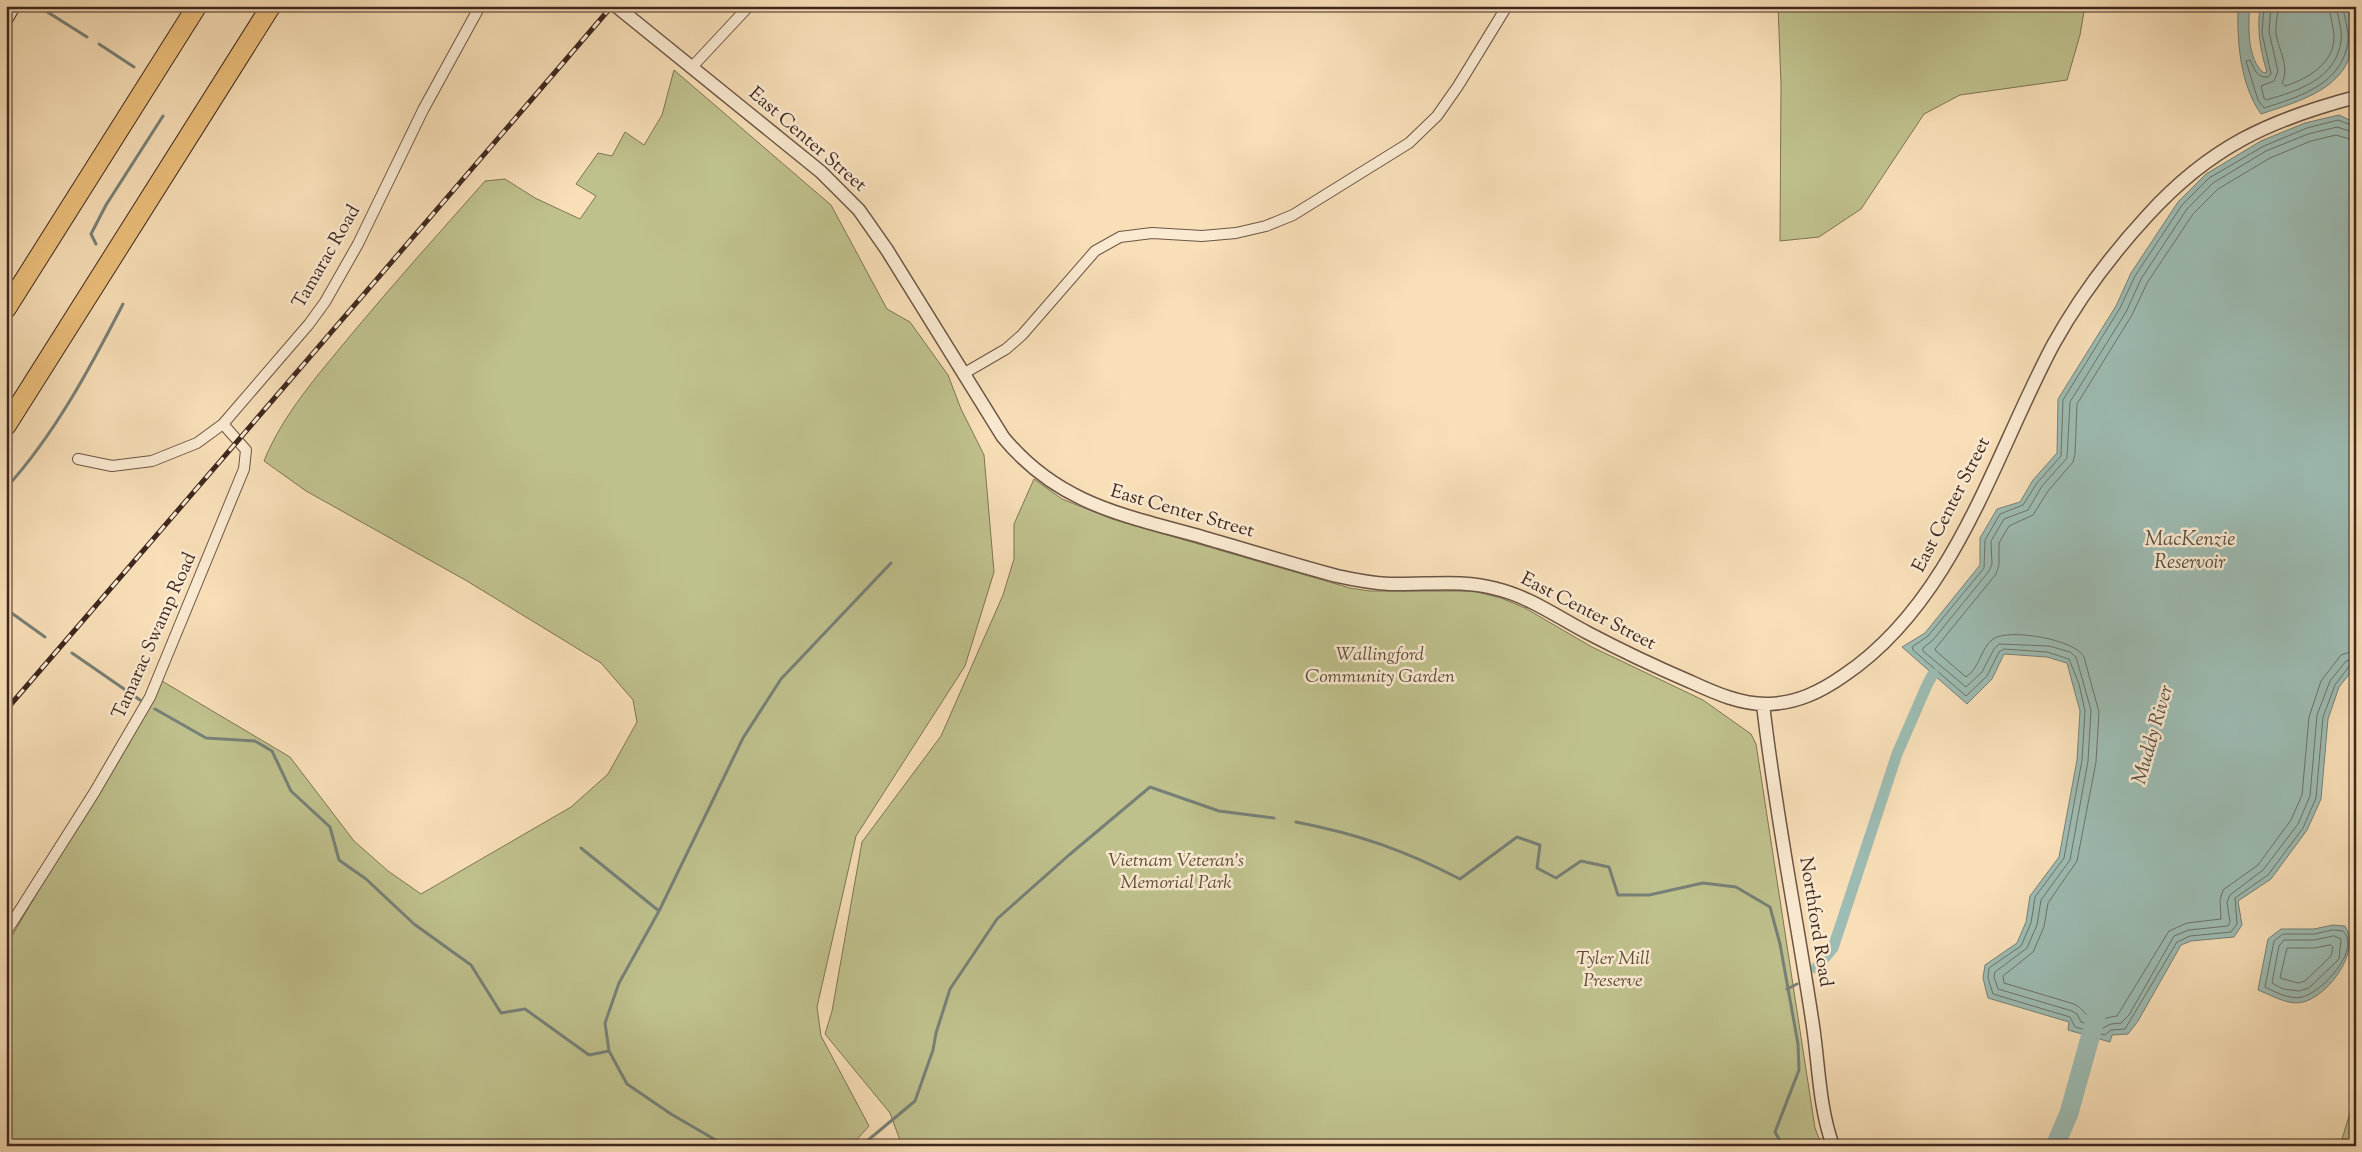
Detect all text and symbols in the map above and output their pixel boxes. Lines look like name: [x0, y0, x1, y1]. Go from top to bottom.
street label: East Center Street: [742, 81, 872, 199]
street label: Tamarac Road: [286, 200, 368, 314]
street label: East Center Street: [1906, 432, 1998, 577]
street label: East Center Street: [1107, 479, 1258, 546]
water label: MacKenzie Reservoir: [2145, 526, 2235, 578]
street label: Tamarac Swamp Road: [106, 548, 204, 724]
street label: East Center Street: [1516, 566, 1661, 658]
park label: Wallingford Community Garden: [1305, 642, 1455, 691]
water label: Muddy River: [2126, 682, 2182, 788]
park label: Vietnam Veteran's Memorial Park: [1108, 848, 1244, 897]
street label: Northford Road: [1791, 855, 1839, 989]
park label: Tyler Mill Preserve: [1576, 946, 1650, 995]

